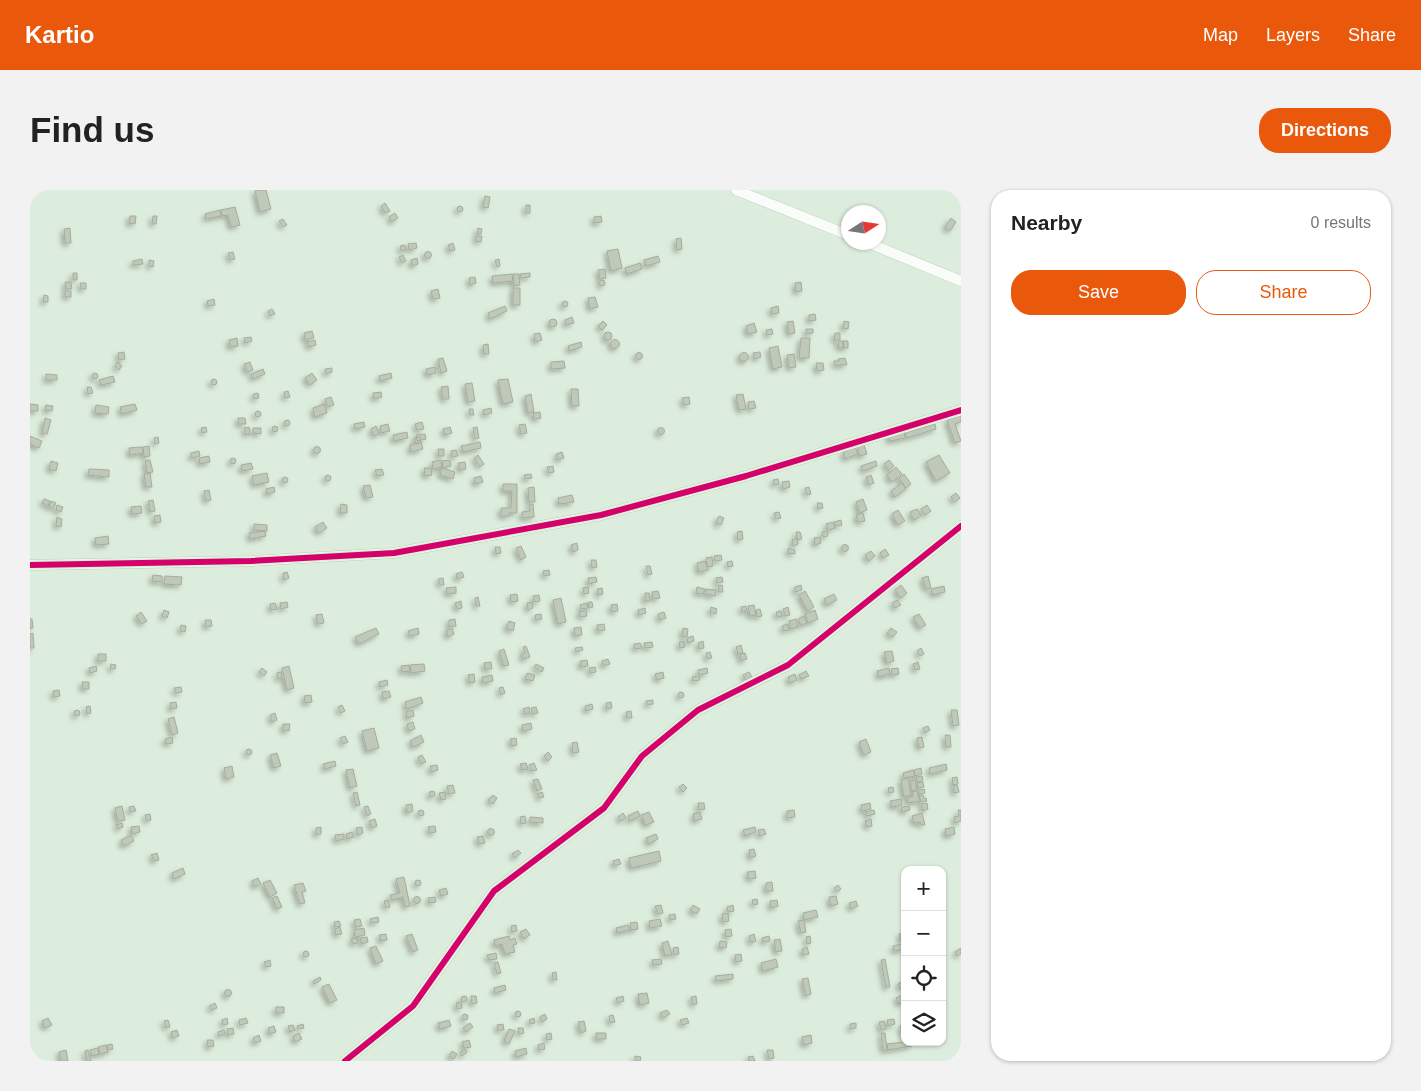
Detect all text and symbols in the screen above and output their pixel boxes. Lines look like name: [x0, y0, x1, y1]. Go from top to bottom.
text: Kartio: [25, 21, 94, 48]
text: Map: [1203, 25, 1238, 45]
text: Layers: [1266, 25, 1320, 45]
text: Share: [1348, 25, 1396, 45]
button: Directions: [1259, 108, 1391, 153]
text: Find us: [30, 110, 154, 149]
north arrow: [841, 205, 886, 250]
text: Nearby: [1011, 211, 1082, 234]
text: 0 results: [1311, 214, 1371, 231]
button: Save: [1011, 270, 1186, 315]
button: Share: [1196, 270, 1371, 315]
map controls: [901, 866, 946, 1046]
button: +: [901, 866, 946, 911]
button: −: [901, 911, 946, 956]
button: locate: [901, 956, 946, 1001]
button: layers: [901, 1001, 946, 1046]

